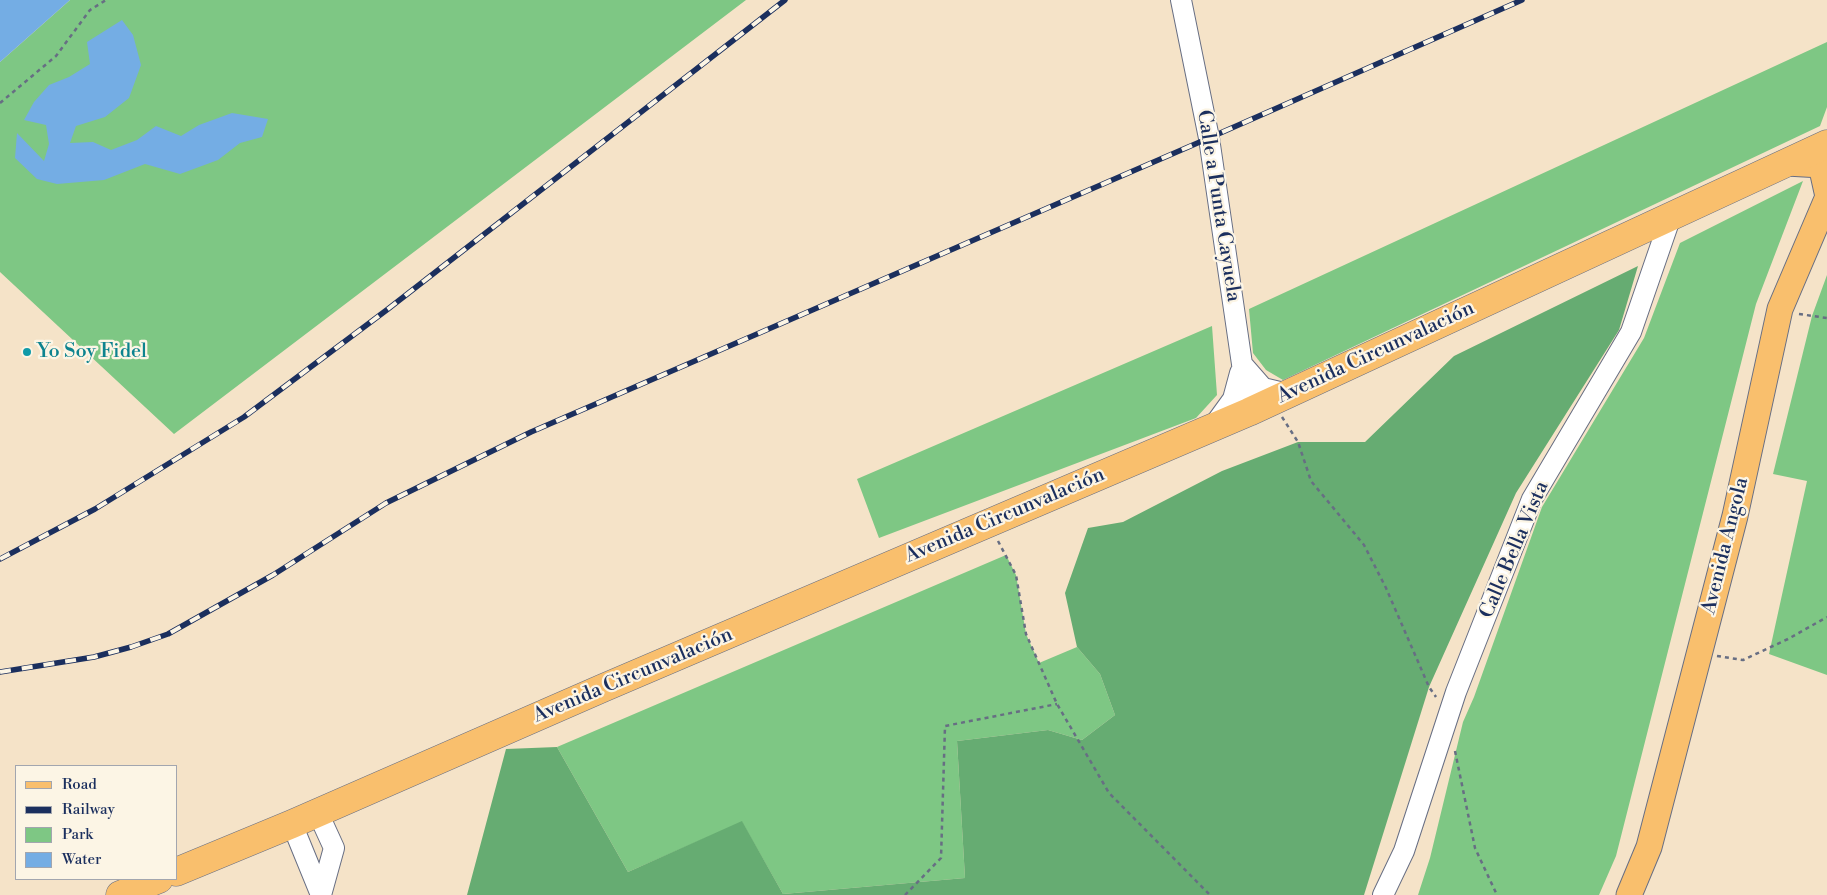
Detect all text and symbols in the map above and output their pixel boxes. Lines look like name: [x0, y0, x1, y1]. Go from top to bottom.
street label: Calle a Punta Cayuela: [1191, 108, 1245, 304]
street label: Avenida Circunvalación: [1274, 297, 1478, 409]
place label: Yo Soy Fidel: [37, 340, 147, 364]
marker: Yo Soy Fidel: [21, 346, 33, 358]
street label: Avenida Circunvalación: [902, 463, 1108, 569]
street label: Avenida Angola: [1697, 475, 1755, 617]
street label: Calle Bella Vista: [1475, 478, 1555, 622]
street label: Avenida Circunvalación: [530, 623, 736, 729]
legend: [15, 765, 178, 880]
text: Road: [62, 775, 97, 794]
text: Railway: [62, 800, 115, 819]
text: Park: [62, 825, 93, 844]
text: Water: [62, 850, 101, 869]

